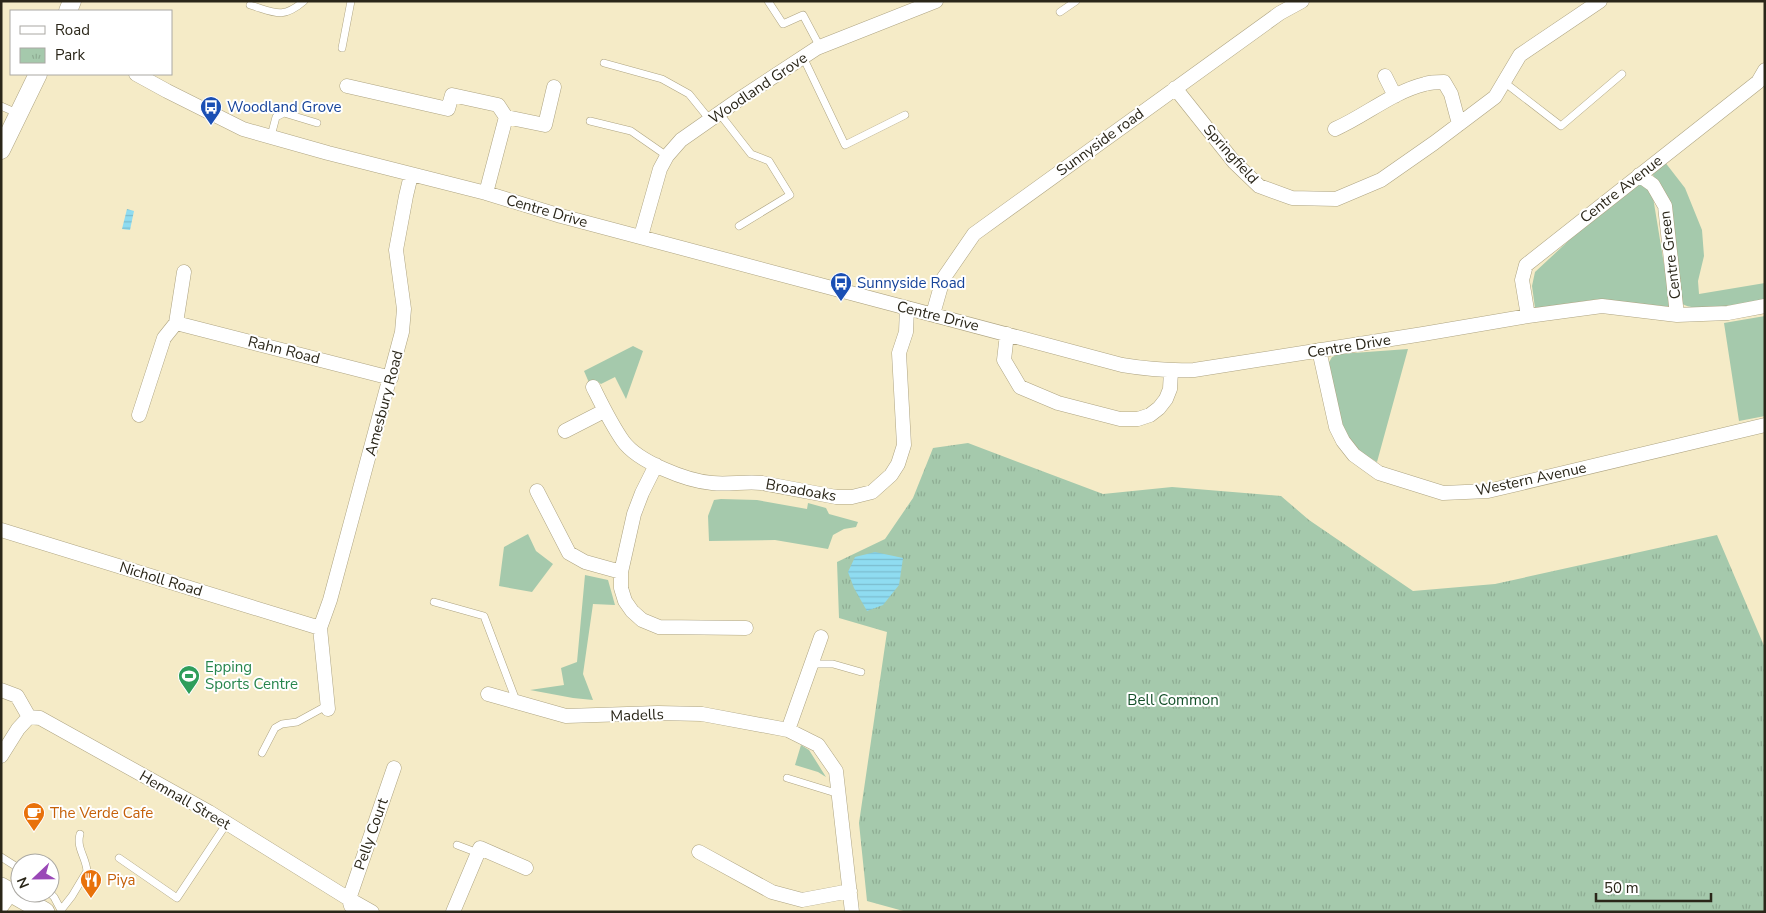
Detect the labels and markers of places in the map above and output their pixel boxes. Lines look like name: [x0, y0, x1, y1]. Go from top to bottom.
bus stop icon: Woodland Grove: [199, 95, 223, 126]
place label: Woodland Grove: [227, 97, 342, 117]
bus stop icon: Sunnyside Road: [829, 271, 853, 302]
place label: Sunnyside Road: [857, 273, 965, 293]
place label: Epping Sports Centre: [205, 657, 298, 694]
sports icon: Epping Sports Centre: [177, 664, 201, 695]
cafe icon: The Verde Cafe: [22, 801, 46, 832]
place label: The Verde Cafe: [50, 803, 153, 823]
restaurant icon: Piya: [79, 868, 103, 899]
place label: Piya: [107, 870, 136, 890]

